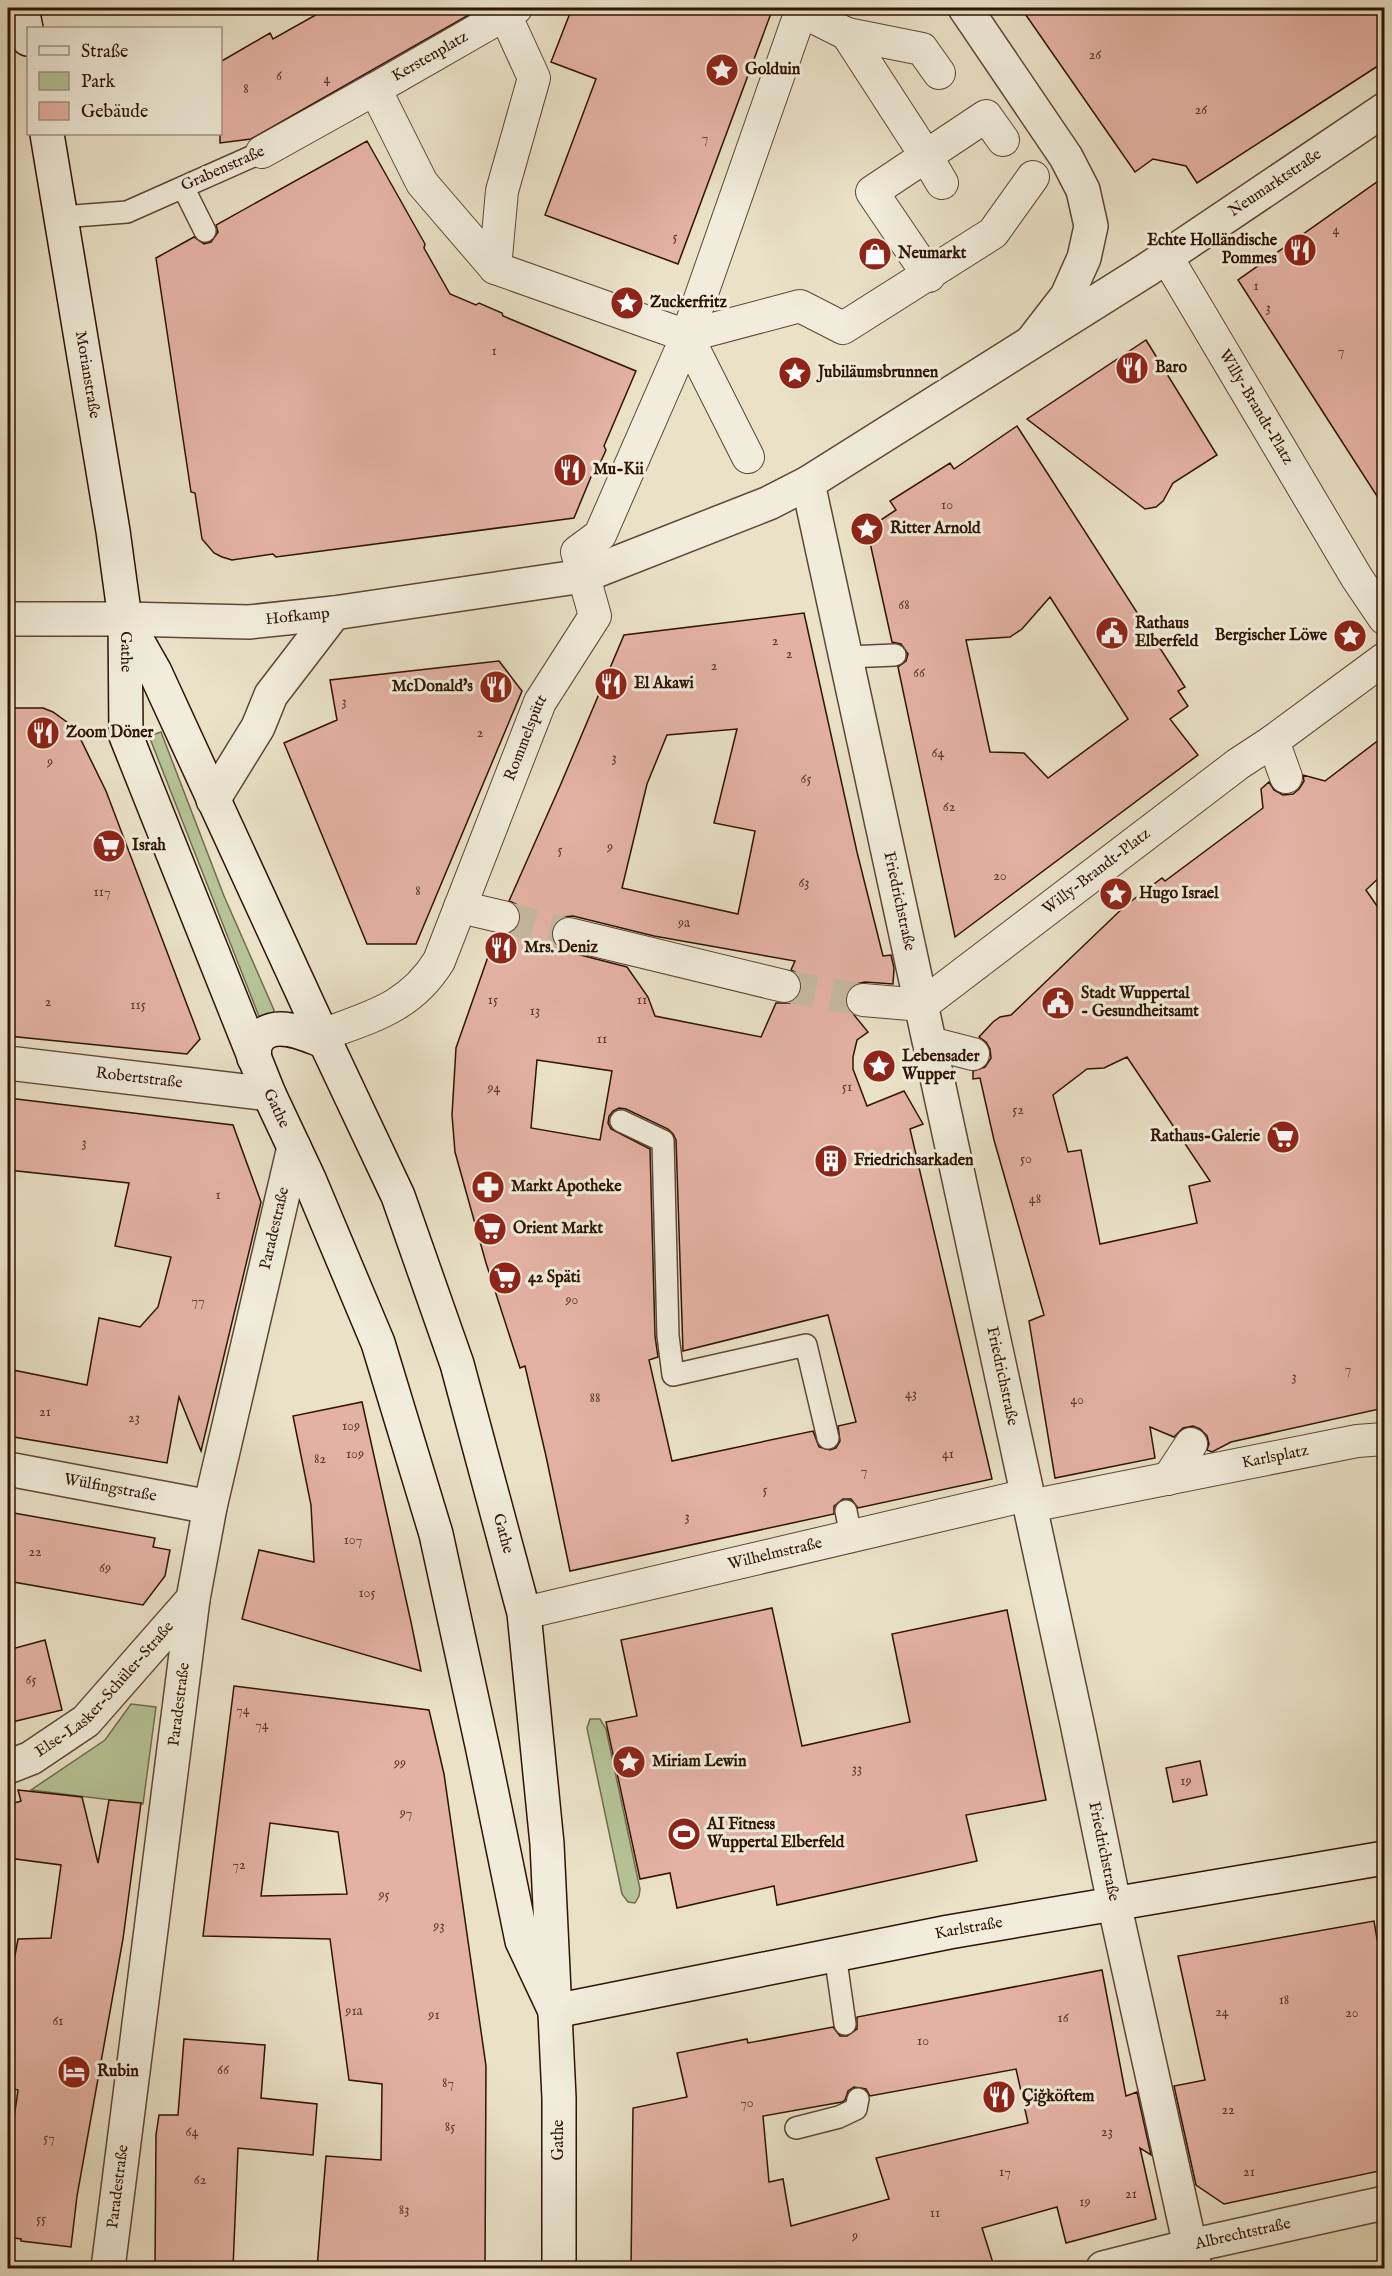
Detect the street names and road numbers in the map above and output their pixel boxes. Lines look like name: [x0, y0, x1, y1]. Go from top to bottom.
street label: Kerstenplatz: [388, 27, 472, 87]
street label: Grabenstraße: [178, 142, 268, 196]
street label: Neumarktstraße: [1225, 145, 1325, 222]
street label: Morianstraße: [70, 329, 104, 420]
street label: Willy-Brandt-Platz: [1214, 346, 1298, 469]
street label: Hofkamp: [265, 603, 331, 630]
street label: Gathe: [115, 631, 135, 672]
street label: Rommelspütt: [500, 691, 552, 784]
street label: Willy-Brandt-Platz: [1039, 824, 1155, 919]
street label: Friedrichstraße: [878, 850, 919, 953]
street label: Robertstraße: [94, 1063, 184, 1094]
street label: Gathe: [258, 1086, 294, 1131]
street label: Paradestraße: [256, 1185, 294, 1272]
street label: Friedrichstraße: [981, 1325, 1022, 1428]
street label: Karlsplatz: [1240, 1441, 1310, 1474]
street label: Wülfingstraße: [62, 1470, 158, 1507]
street label: Gathe: [488, 1511, 518, 1556]
street label: Wilhelmstraße: [726, 1533, 824, 1575]
street label: Else-Lasker-Schüler-Straße: [32, 1617, 179, 1762]
street label: Paradestraße: [164, 1661, 195, 1748]
street label: Friedrichstraße: [1083, 1800, 1123, 1903]
street label: Karlstraße: [933, 1913, 1004, 1945]
street label: Gathe: [549, 2120, 569, 2160]
street label: Paradestraße: [103, 2144, 134, 2230]
street label: Albrechtstraße: [1192, 2214, 1293, 2255]

